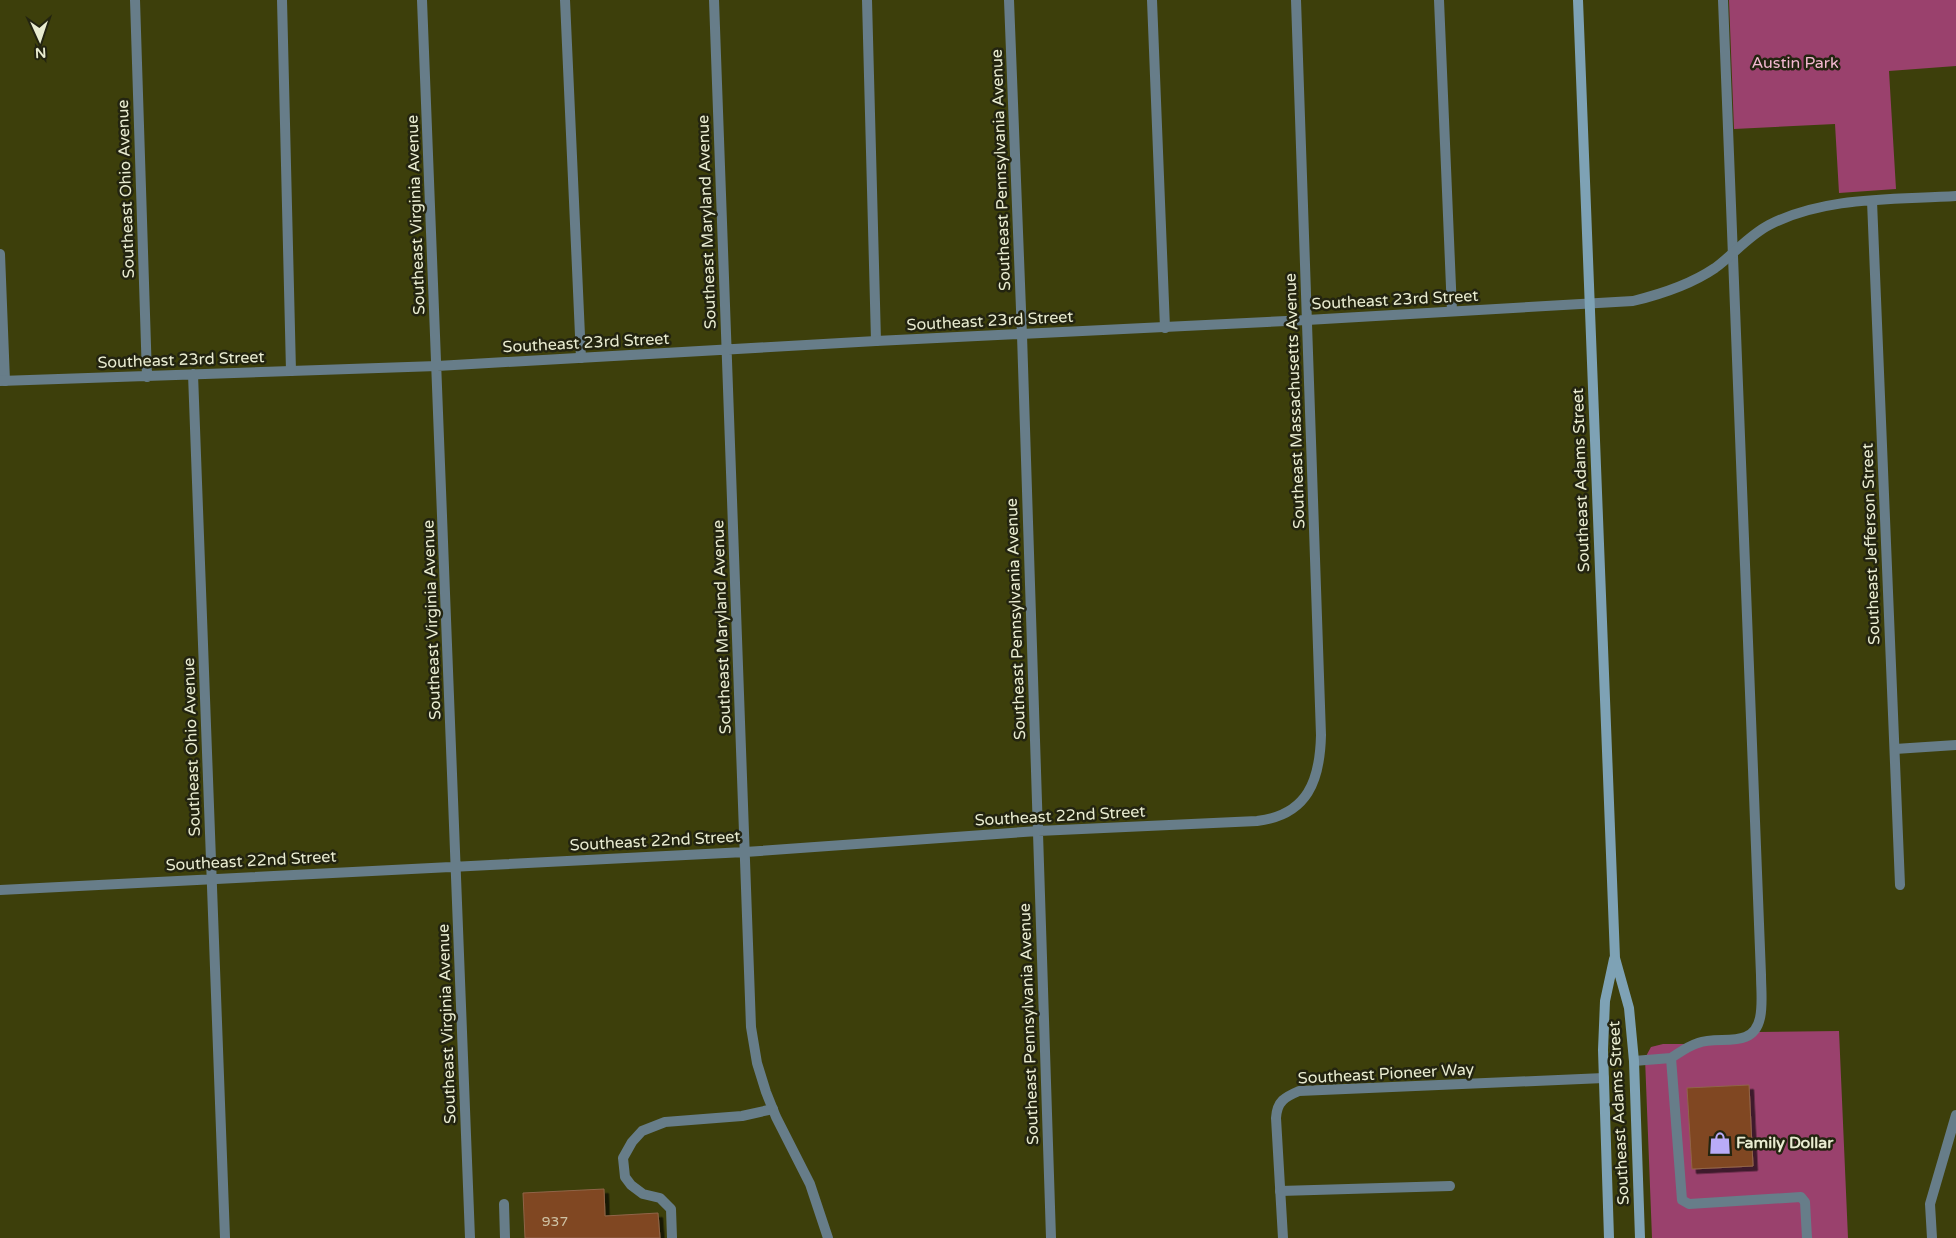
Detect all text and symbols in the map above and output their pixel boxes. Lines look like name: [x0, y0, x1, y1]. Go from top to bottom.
north arrow: [15, 15, 65, 65]
text: N: [35, 44, 47, 61]
street label: Southeast Pennsylvania Avenue: [987, 49, 1015, 291]
park label: Austin Park: [1751, 53, 1839, 73]
street label: Southeast Ohio Avenue: [113, 99, 139, 279]
street label: Southeast Maryland Avenue: [693, 114, 721, 330]
street label: Southeast Virginia Avenue: [403, 115, 429, 315]
street label: Southeast Massachusetts Avenue: [1281, 273, 1309, 529]
street label: Southeast 23rd Street: [1311, 286, 1479, 314]
street label: Southeast 23rd Street: [906, 307, 1074, 335]
street label: Southeast 23rd Street: [502, 329, 670, 357]
street label: Southeast 23rd Street: [97, 347, 265, 373]
street label: Southeast Adams Street: [1568, 388, 1594, 572]
street label: Southeast Jefferson Street: [1857, 443, 1885, 645]
street label: Southeast Pennsylvania Avenue: [1002, 498, 1030, 740]
street label: Southeast Maryland Avenue: [708, 519, 736, 735]
street label: Southeast Virginia Avenue: [419, 520, 445, 720]
street label: Southeast Ohio Avenue: [179, 657, 205, 837]
street label: Southeast 22nd Street: [974, 802, 1146, 830]
street label: Southeast 22nd Street: [569, 827, 741, 855]
street label: Southeast 22nd Street: [165, 847, 337, 875]
street label: Southeast Pennsylvania Avenue: [1015, 903, 1043, 1145]
street label: Southeast Virginia Avenue: [434, 924, 460, 1124]
street label: Southeast Adams Street: [1604, 1020, 1634, 1206]
street label: Southeast Pioneer Way: [1297, 1059, 1475, 1089]
shop icon: Family Dollar: [1707, 1130, 1733, 1156]
place label: Family Dollar: [1736, 1133, 1834, 1153]
house number: 937: [542, 1213, 568, 1230]

